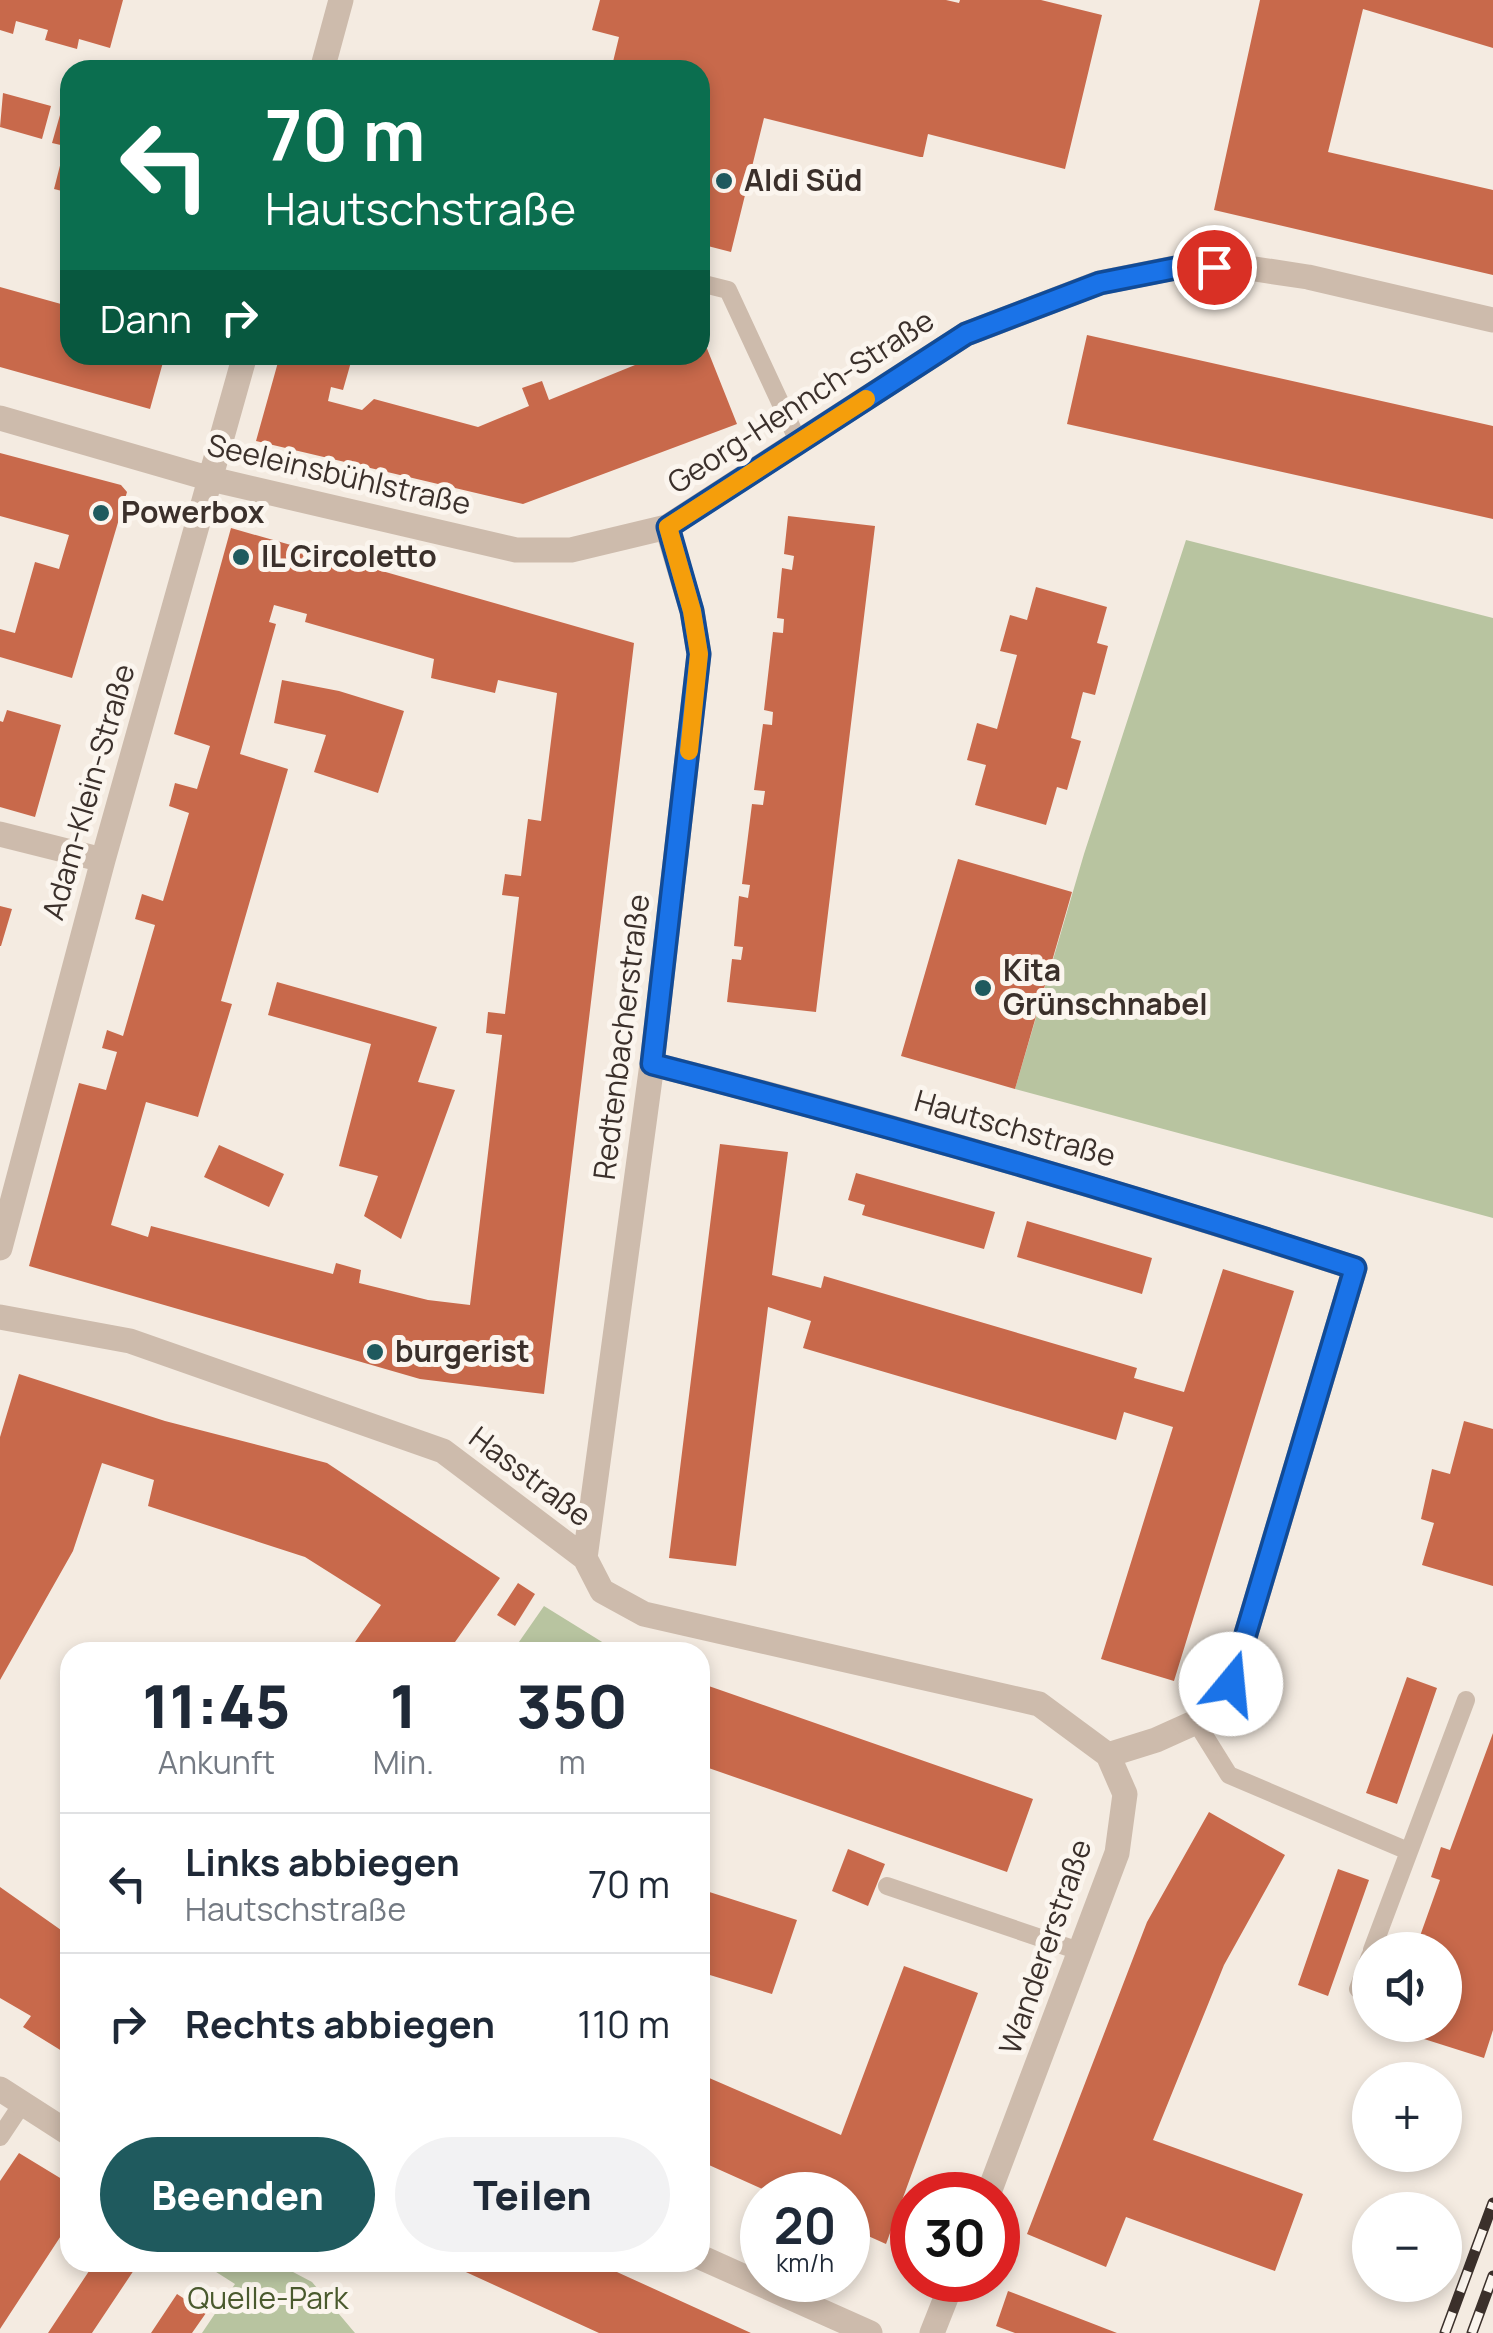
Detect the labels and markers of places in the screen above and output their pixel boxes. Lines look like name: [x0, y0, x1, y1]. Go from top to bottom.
place label: Aldi Süd: [744, 159, 862, 200]
marker: Aldi Süd: [713, 170, 735, 192]
pin: [1172, 225, 1257, 310]
place label: Powerbox: [121, 491, 265, 532]
marker: Powerbox: [90, 502, 112, 524]
place label: IL Circoletto: [261, 535, 437, 576]
marker: IL Circoletto: [230, 546, 252, 568]
place label: Kita Grünschnabel: [1003, 949, 1208, 1024]
marker: Kita Grünschnabel: [972, 977, 994, 999]
place label: burgerist: [395, 1330, 530, 1371]
marker: burgerist: [364, 1341, 386, 1363]

